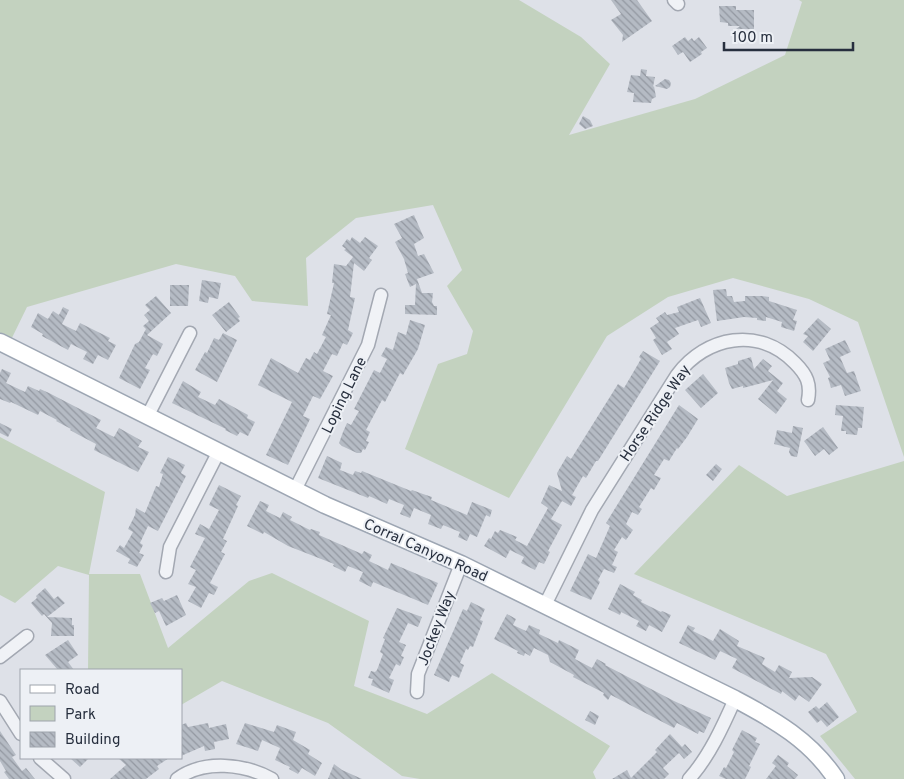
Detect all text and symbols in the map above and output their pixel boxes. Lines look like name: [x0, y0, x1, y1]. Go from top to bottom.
scale bar: [724, 20, 853, 52]
text: 100 m: [732, 29, 773, 48]
street label: Loping Lane: [319, 354, 372, 437]
street label: Horse Ridge Way: [617, 362, 696, 466]
street label: Corral Canyon Road: [360, 515, 490, 587]
street label: Jockey Way: [414, 588, 460, 669]
legend: [20, 669, 182, 759]
text: Road: [65, 681, 100, 700]
text: Park: [65, 706, 96, 725]
text: Building: [65, 731, 120, 750]

